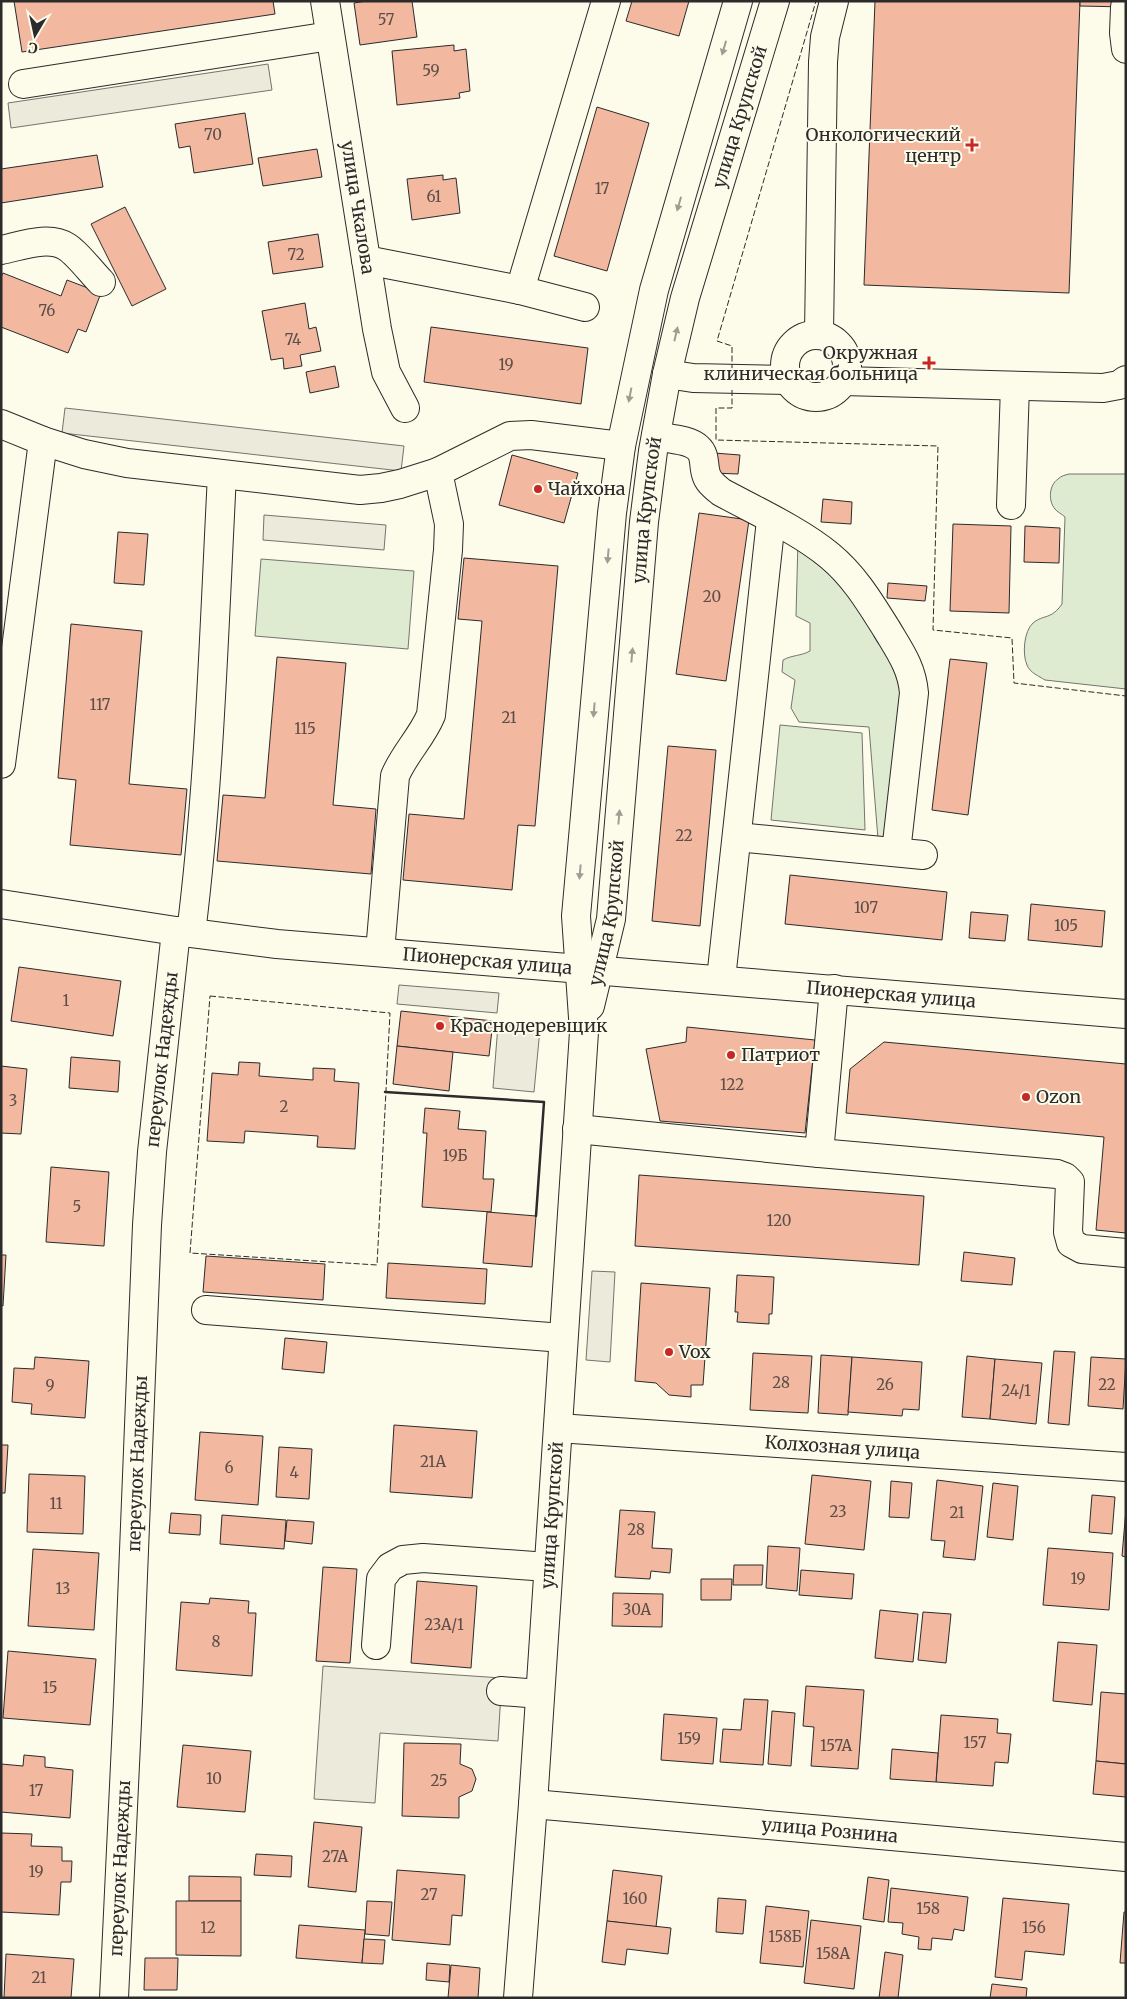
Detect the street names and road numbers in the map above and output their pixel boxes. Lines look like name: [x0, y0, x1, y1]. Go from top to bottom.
street label: улица Крупской: [707, 43, 772, 191]
street label: улица Чкалова: [336, 139, 380, 276]
street label: улица Крупской: [627, 435, 666, 584]
street label: улица Крупской: [583, 839, 629, 988]
street label: Пионерская улица: [402, 942, 574, 979]
street label: переулок Надежды: [141, 970, 183, 1148]
street label: Пионерская улица: [805, 976, 977, 1013]
street label: переулок Надежды: [122, 1375, 152, 1552]
street label: Колхозная улица: [764, 1430, 921, 1464]
street label: улица Крупской: [535, 1441, 568, 1590]
street label: переулок Надежды: [104, 1779, 135, 1957]
street label: улица Рознина: [761, 1812, 899, 1848]

